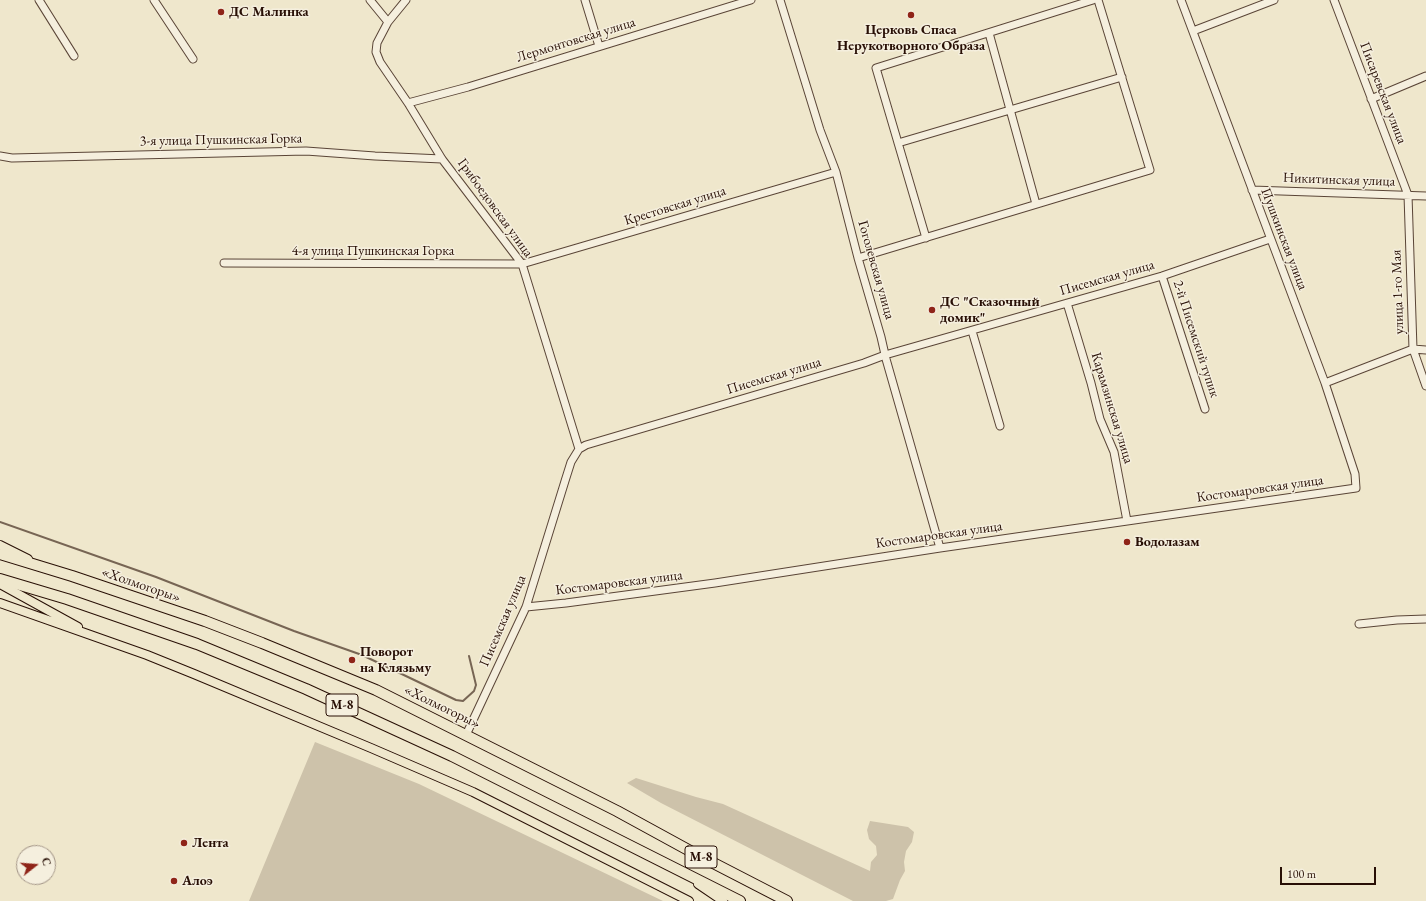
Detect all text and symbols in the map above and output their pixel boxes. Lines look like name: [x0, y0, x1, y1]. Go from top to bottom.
place label: ДС Малинка: [229, 4, 309, 20]
marker: ДС Малинка: [216, 7, 226, 17]
marker: Церковь Спаса Нерукотворного Образа: [906, 10, 916, 20]
street label: Лермонтовская улица: [515, 14, 637, 66]
place label: Церковь Спаса Нерукотворного Образа: [837, 22, 985, 54]
street label: Писаревская улица: [1356, 40, 1410, 146]
street label: 3-я улица Пушкинская Горка: [139, 130, 303, 150]
street label: Грибоедовская улица: [454, 155, 536, 261]
street label: Никитинская улица: [1282, 170, 1396, 190]
street label: Крестовская улица: [622, 183, 728, 229]
street label: Пушкинская улица: [1257, 186, 1311, 292]
street label: Гоголевская улица: [854, 219, 898, 321]
street label: 4-я улица Пушкинская Горка: [292, 243, 454, 259]
street label: улица 1-го Мая: [1388, 249, 1408, 335]
street label: Писемская улица: [1058, 256, 1156, 300]
street label: 2-й Писемский тупик: [1169, 278, 1223, 400]
place label: ДС "Сказочный домик": [940, 294, 1040, 326]
marker: ДС "Сказочный домик": [927, 305, 937, 315]
street label: Карамзинская улица: [1087, 350, 1137, 466]
street label: Писемская улица: [725, 354, 823, 398]
street label: Костомаровская улица: [1196, 472, 1324, 506]
street label: Костомаровская улица: [875, 518, 1003, 552]
place label: Водолазам: [1135, 534, 1200, 550]
marker: Водолазам: [1122, 537, 1132, 547]
street label: «Холмогоры»: [99, 564, 183, 606]
street label: Костомаровская улица: [555, 567, 683, 599]
street label: Писемская улица: [476, 573, 530, 669]
place label: Поворот на Клязьму: [360, 644, 431, 676]
marker: Поворот на Клязьму: [347, 655, 357, 665]
street label: «Холмогоры»: [401, 681, 483, 733]
road number: М-8: [326, 694, 358, 716]
place label: Лента: [192, 835, 229, 851]
marker: Лента: [179, 838, 189, 848]
north arrow: [16, 845, 56, 885]
road number: М-8: [685, 846, 717, 868]
text: С: [39, 856, 54, 868]
scale bar: [1282, 859, 1378, 885]
text: 100 m: [1287, 866, 1316, 882]
place label: Алоэ: [182, 873, 213, 889]
marker: Алоэ: [169, 876, 179, 886]

